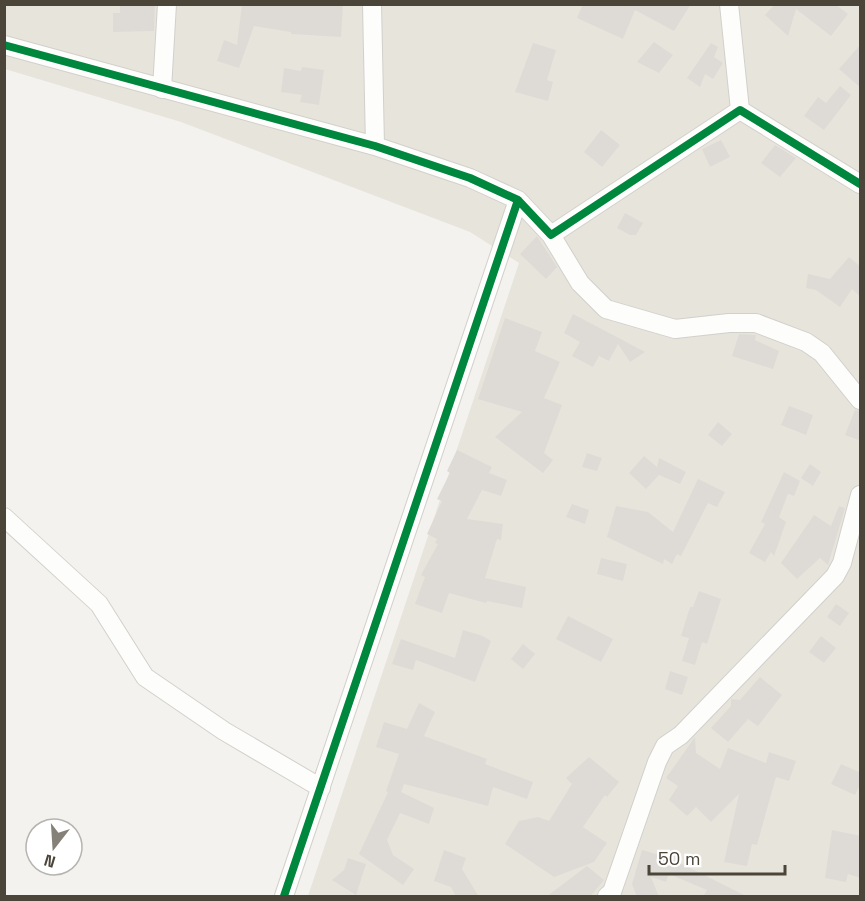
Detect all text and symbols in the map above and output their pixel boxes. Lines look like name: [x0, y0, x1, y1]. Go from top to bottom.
north arrow: [24, 817, 84, 877]
scale bar: [649, 838, 786, 876]
text: 50 m: [658, 847, 700, 870]
text: N: [42, 849, 58, 872]

